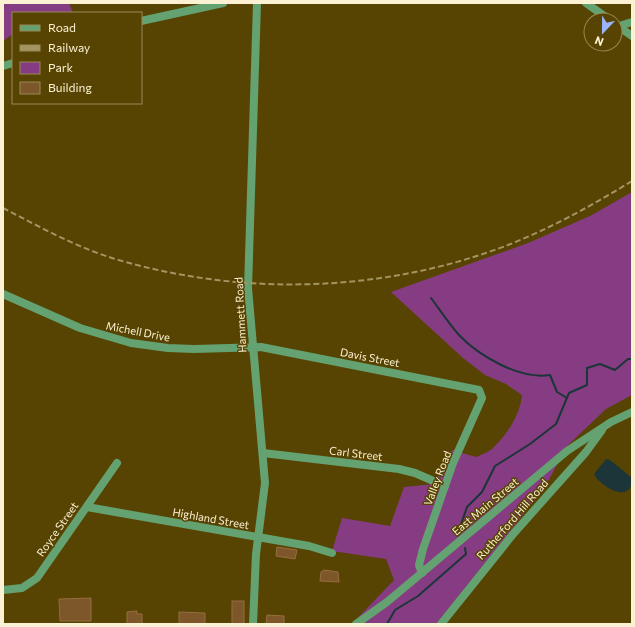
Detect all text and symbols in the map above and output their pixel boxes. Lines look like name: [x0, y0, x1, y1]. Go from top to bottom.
legend: [12, 12, 142, 104]
north arrow: [583, 12, 623, 52]
text: Road: [48, 20, 76, 34]
text: N: [593, 34, 605, 49]
text: Railway: [48, 40, 90, 54]
text: Park: [48, 60, 74, 74]
text: Building: [48, 80, 92, 94]
street label: Hammett Road: [232, 277, 248, 353]
street label: Michell Drive: [105, 318, 171, 344]
street label: Davis Street: [339, 345, 401, 369]
street label: Carl Street: [329, 443, 384, 463]
street label: Valley Road: [421, 449, 453, 507]
street label: East Main Street: [449, 474, 521, 537]
street label: Rutherford Hill Road: [474, 476, 550, 562]
street label: Royce Street: [34, 499, 81, 559]
street label: Highland Street: [172, 505, 251, 531]

